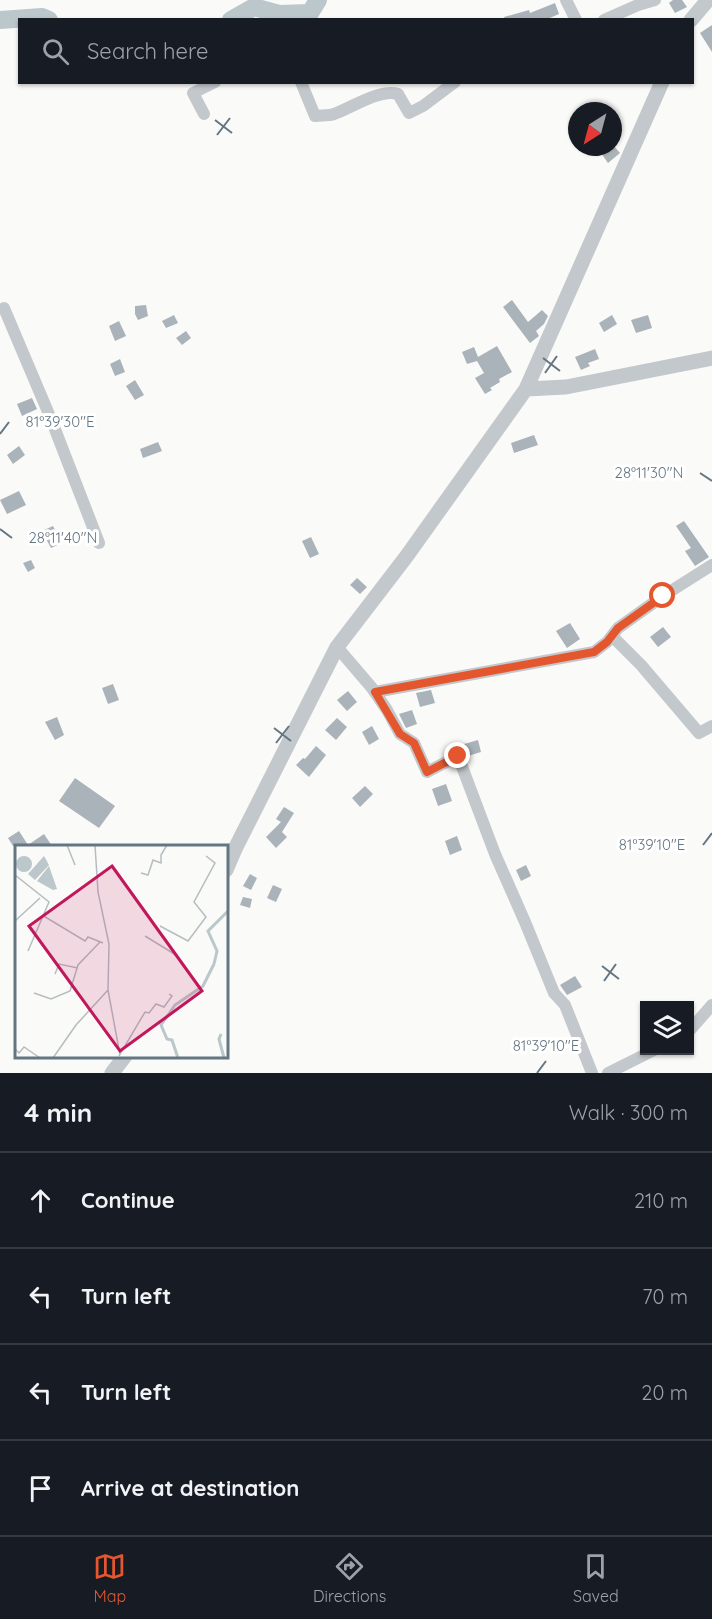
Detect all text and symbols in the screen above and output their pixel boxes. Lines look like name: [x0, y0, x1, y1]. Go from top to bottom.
search box: [18, 18, 694, 84]
icon: search: [39, 35, 72, 68]
text: Search here: [87, 37, 208, 65]
north arrow: [568, 102, 622, 156]
text: 81°39'30"E: [26, 412, 94, 431]
text: 28°11'30"N: [615, 463, 683, 482]
text: 28°11'40"N: [29, 528, 97, 547]
route start: [649, 582, 675, 608]
route end: [444, 742, 470, 768]
text: 81°39'10"E: [619, 835, 685, 854]
inset map: [15, 845, 228, 1058]
map controls: [640, 1001, 694, 1055]
button: layers: [640, 1001, 694, 1055]
text: 81°39'10"E: [513, 1036, 579, 1055]
text: 4 min: [24, 1096, 92, 1129]
text: Walk · 300 m: [569, 1100, 688, 1125]
icon: ahead: [24, 1184, 57, 1217]
text: Continue: [81, 1186, 175, 1214]
text: 210 m: [634, 1188, 688, 1213]
icon: left: [24, 1280, 57, 1313]
text: Turn left: [81, 1282, 171, 1310]
text: 70 m: [642, 1284, 688, 1309]
icon: left: [24, 1376, 57, 1409]
text: Turn left: [81, 1378, 171, 1406]
text: 20 m: [641, 1380, 688, 1405]
icon: arrive: [24, 1472, 57, 1505]
text: Arrive at destination: [81, 1474, 299, 1502]
tab: Map: [93, 1550, 126, 1606]
tab: Directions: [313, 1550, 386, 1606]
tab: Saved: [573, 1550, 619, 1606]

